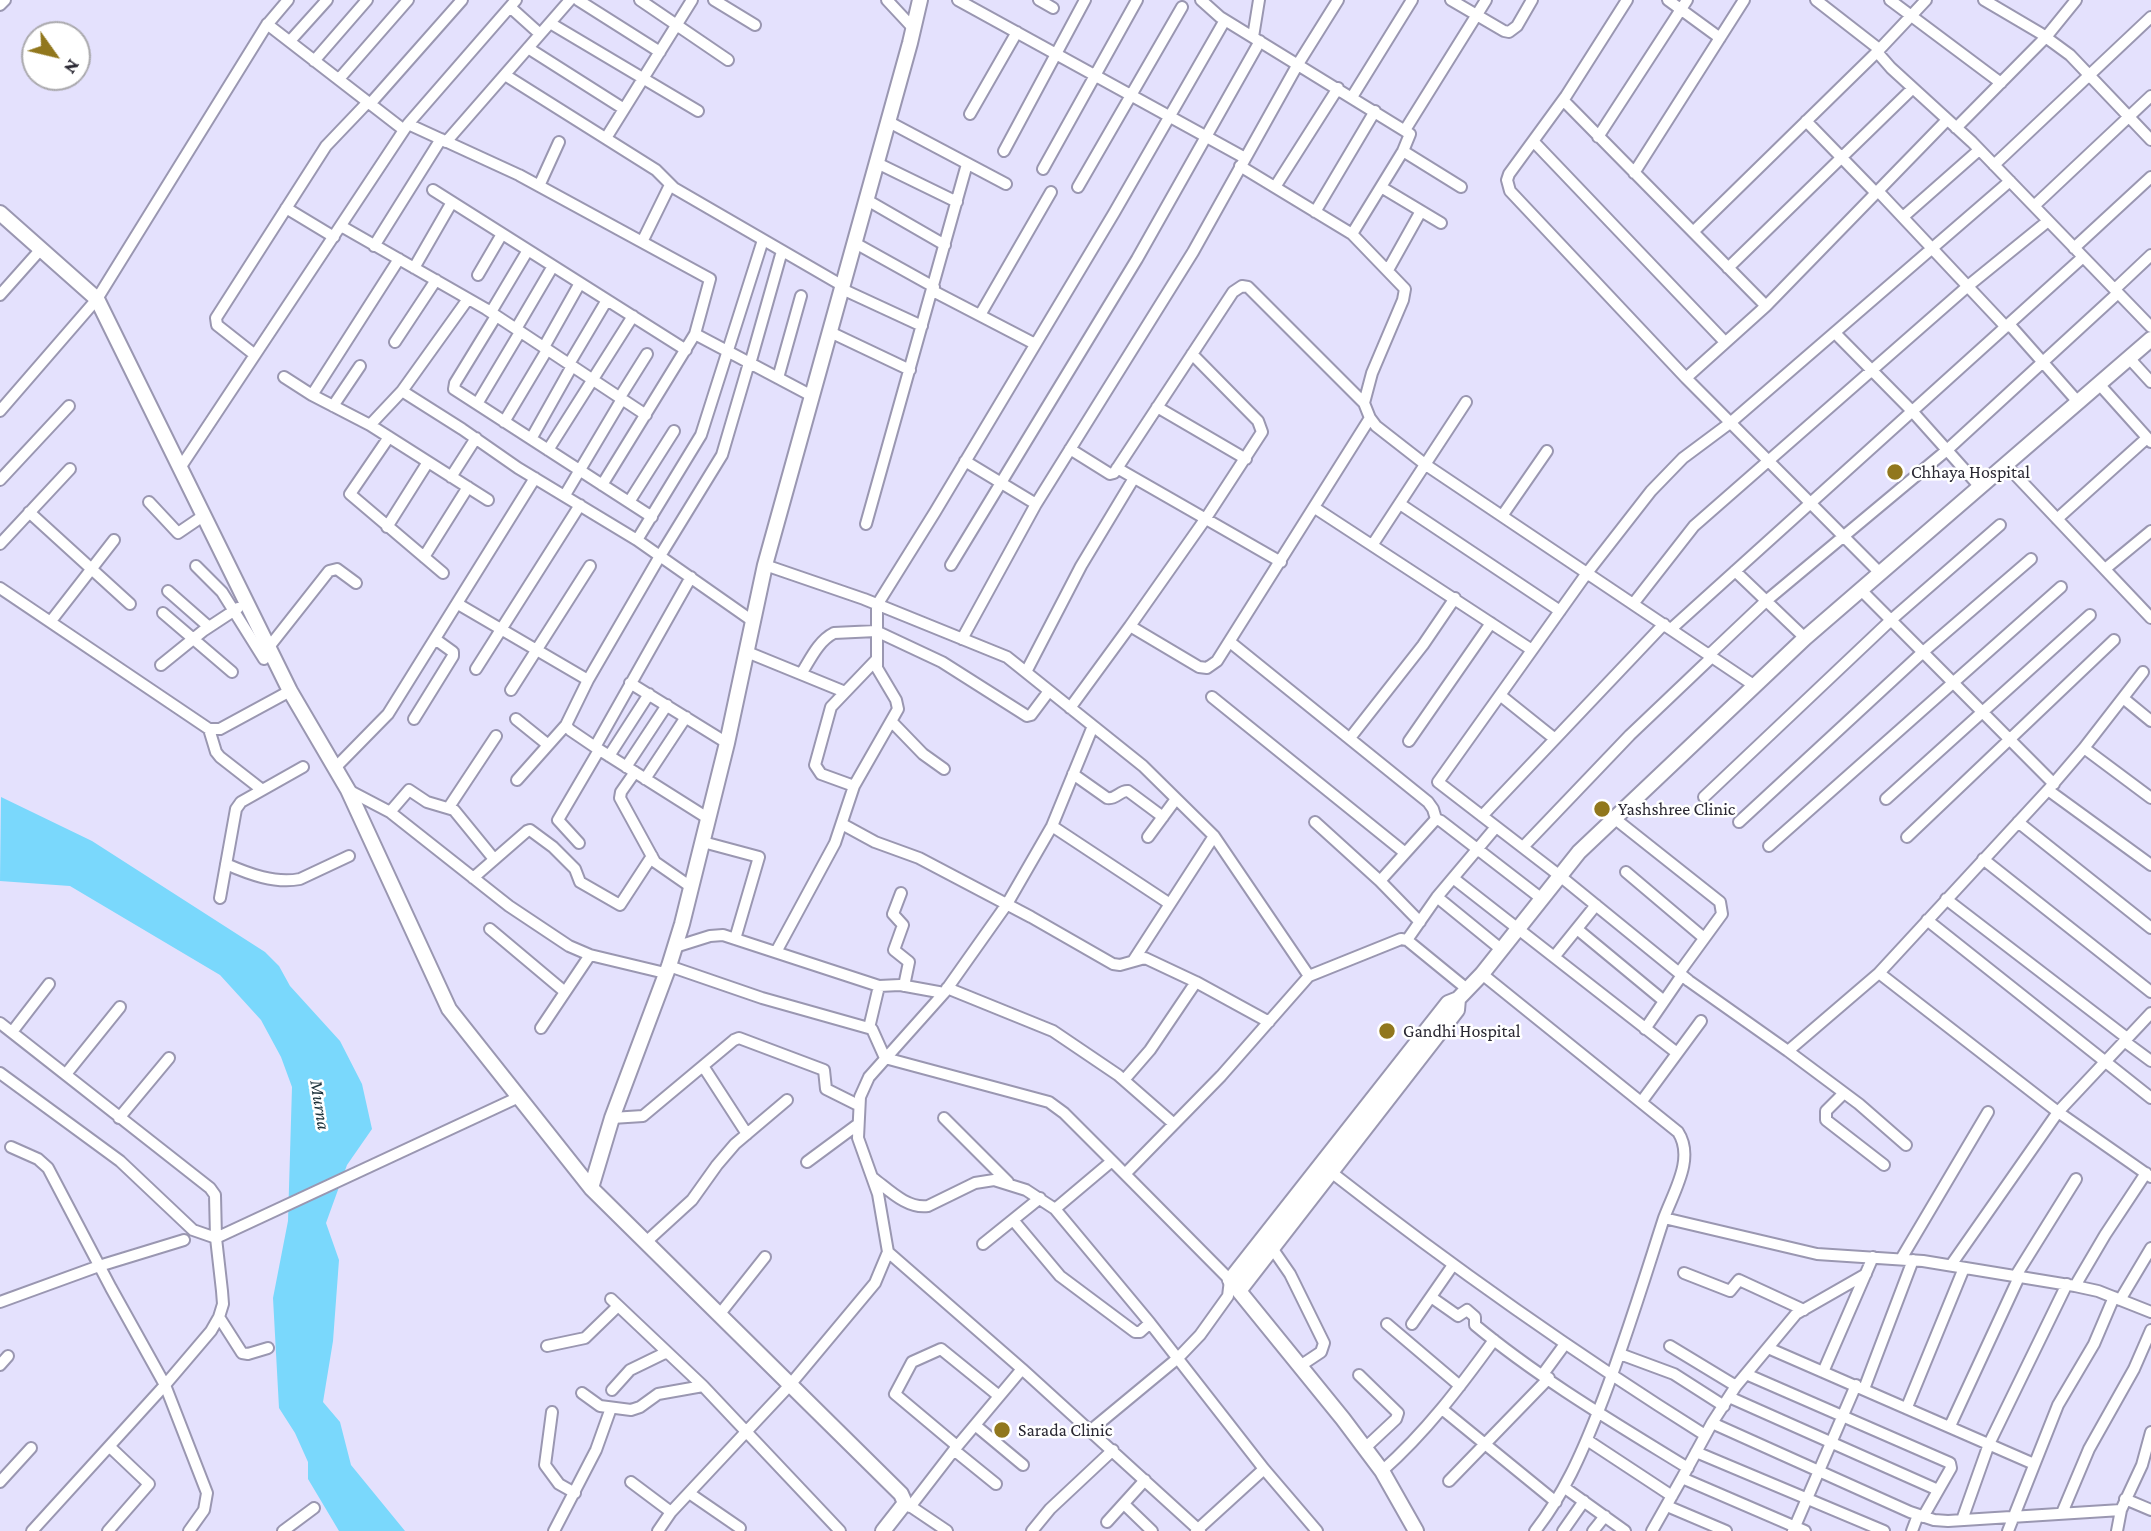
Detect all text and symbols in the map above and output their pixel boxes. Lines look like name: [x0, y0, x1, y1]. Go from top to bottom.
north arrow: [21, 21, 91, 91]
text: N: [60, 56, 84, 78]
place label: Chhaya Hospital: [1911, 461, 2030, 483]
marker: Chhaya Hospital: [1885, 462, 1905, 482]
place label: Yashshree Clinic: [1618, 798, 1735, 820]
marker: Yashshree Clinic: [1592, 799, 1612, 819]
place label: Gandhi Hospital: [1403, 1020, 1521, 1042]
marker: Gandhi Hospital: [1377, 1021, 1397, 1041]
water label: Murna: [305, 1078, 335, 1132]
place label: Sarada Clinic: [1018, 1419, 1112, 1441]
marker: Sarada Clinic: [992, 1420, 1012, 1440]

